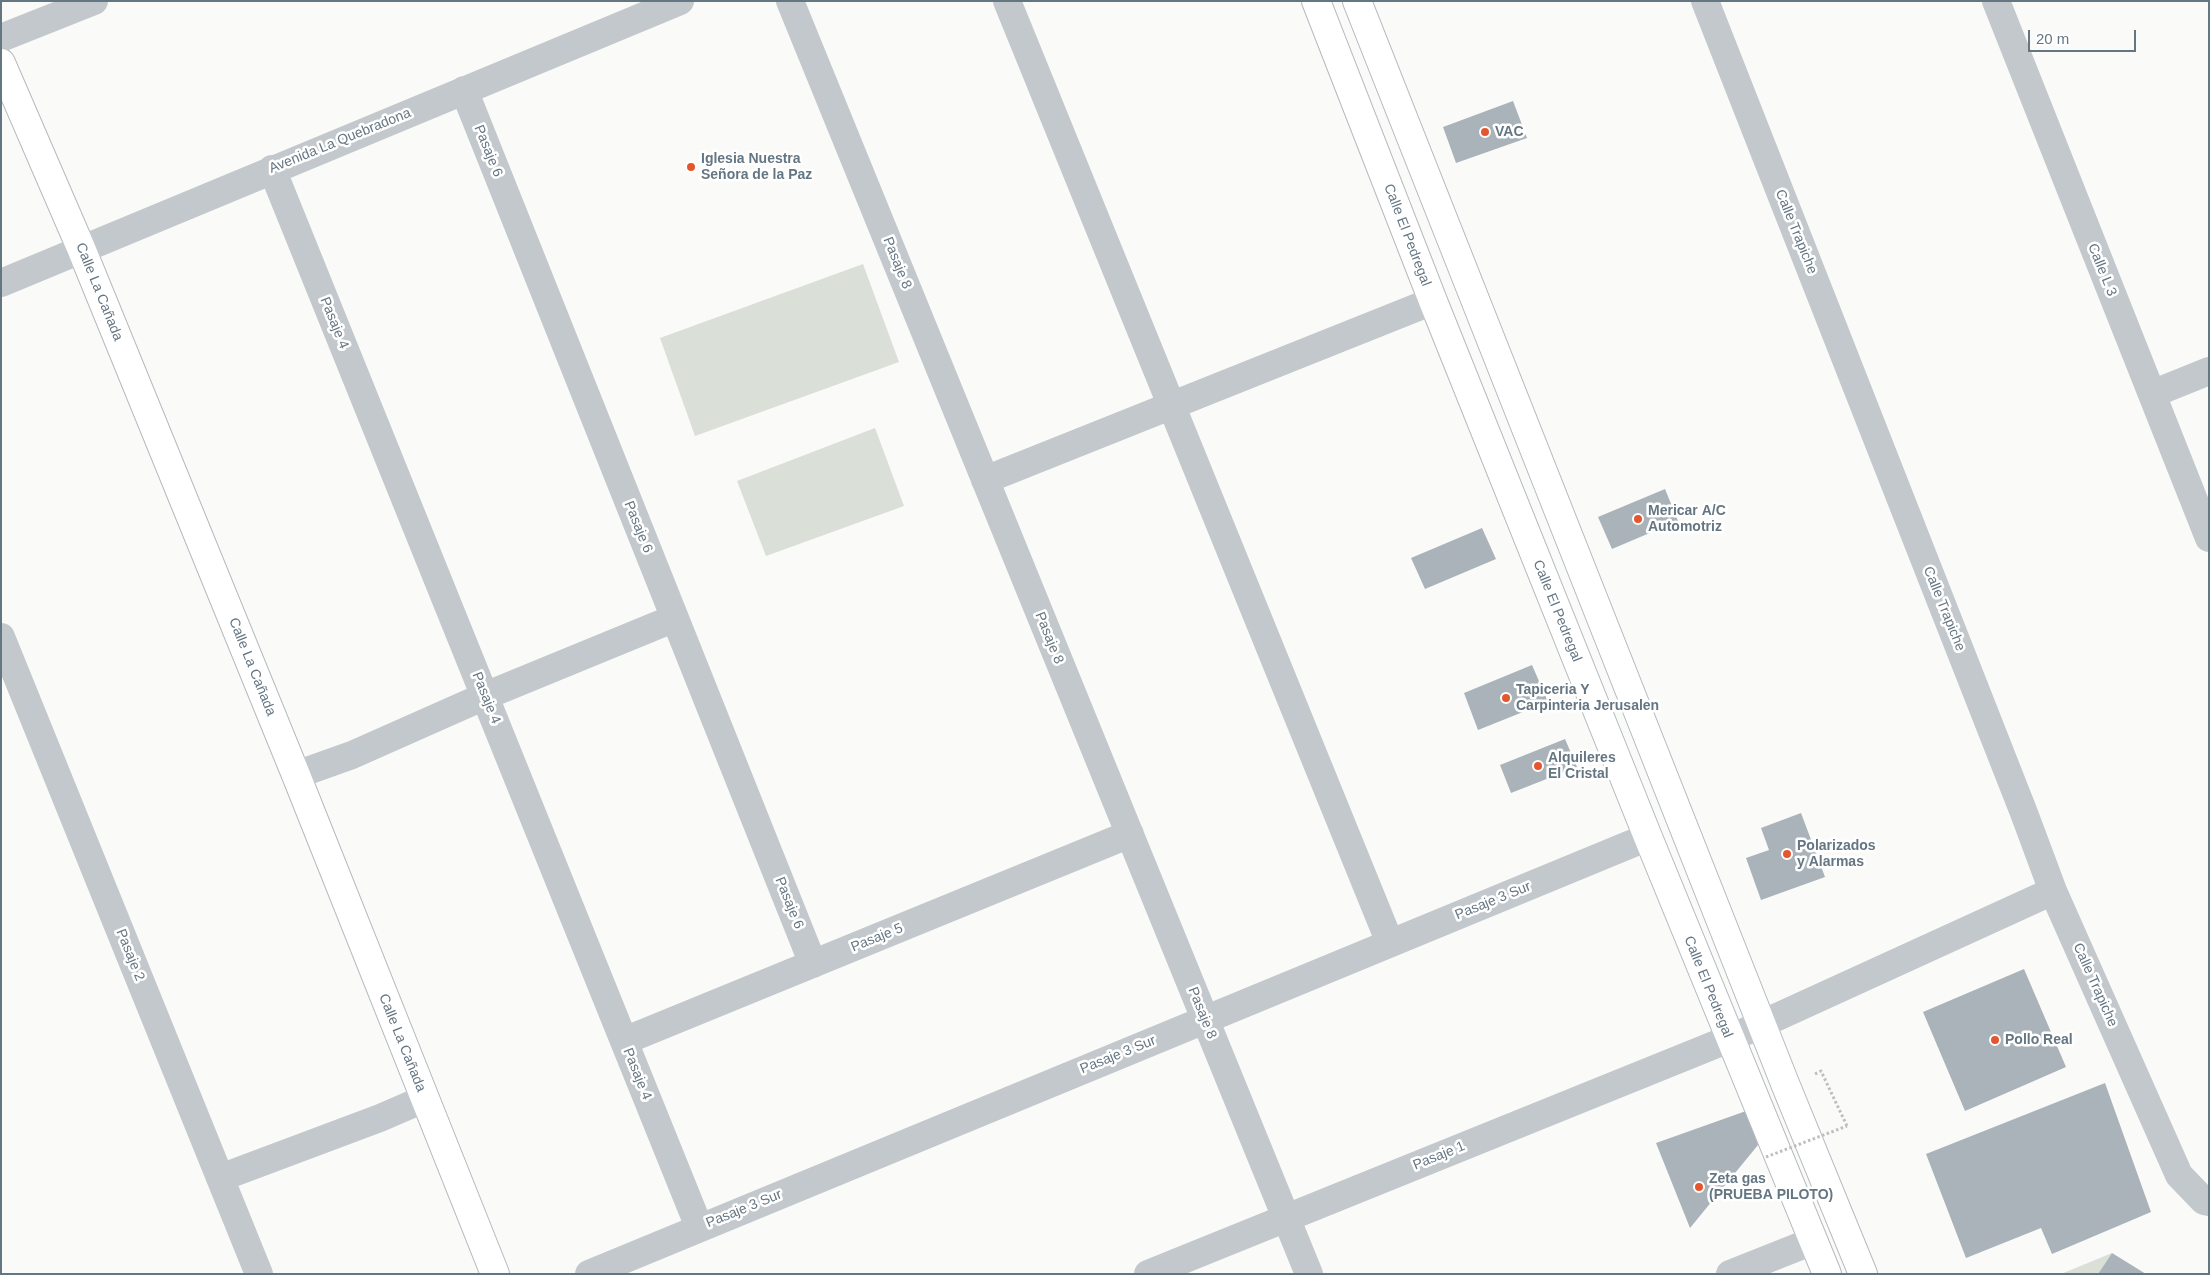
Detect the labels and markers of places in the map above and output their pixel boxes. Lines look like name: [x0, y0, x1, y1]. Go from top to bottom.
place label: VAC: [1495, 124, 1524, 140]
marker: VAC: [1479, 126, 1491, 138]
place label: Iglesia Nuestra Señora de la Paz: [701, 151, 812, 184]
marker: Iglesia Nuestra Señora de la Paz: [685, 161, 697, 173]
place label: Mericar A/C Automotriz: [1648, 503, 1726, 536]
marker: Mericar A/C Automotriz: [1632, 513, 1644, 525]
place label: Tapiceria Y Carpinteria Jerusalen: [1516, 682, 1659, 714]
marker: Tapiceria Y Carpinteria Jerusalen: [1500, 692, 1512, 704]
place label: Alquileres El Cristal: [1548, 750, 1616, 782]
marker: Alquileres El Cristal: [1532, 760, 1544, 772]
place label: Polarizados y Alarmas: [1797, 838, 1876, 870]
marker: Polarizados y Alarmas: [1781, 848, 1793, 860]
place label: Pollo Real: [2005, 1032, 2073, 1048]
marker: Pollo Real: [1989, 1034, 2001, 1046]
place label: Zeta gas (PRUEBA PILOTO): [1709, 1171, 1833, 1204]
marker: Zeta gas (PRUEBA PILOTO): [1693, 1181, 1705, 1193]

